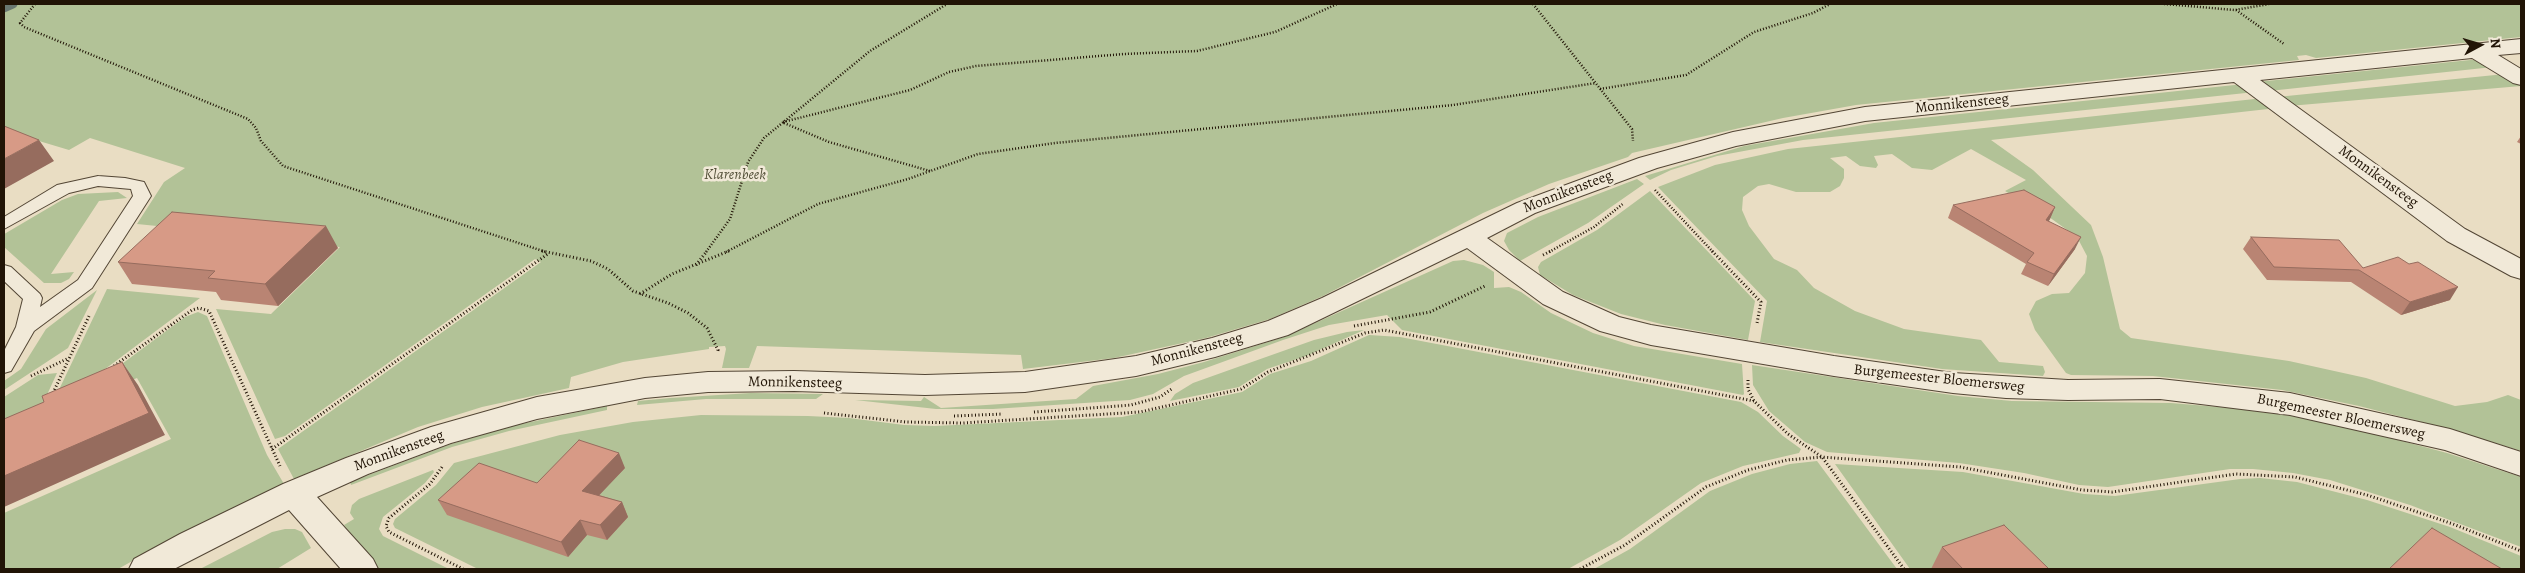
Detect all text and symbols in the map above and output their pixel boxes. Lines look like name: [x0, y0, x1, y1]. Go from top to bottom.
north arrow: [2455, 20, 2505, 70]
text: N: [2485, 37, 2505, 49]
street label: Monnikensteeg: [1914, 90, 2010, 118]
street label: Monnikensteeg: [2335, 142, 2421, 212]
park label: Klarenbeek: [704, 166, 766, 184]
street label: Monnikensteeg: [1521, 167, 1615, 217]
street label: Monnikensteeg: [1149, 329, 1245, 371]
street label: Burgemeester Bloemersweg: [1853, 361, 2025, 397]
street label: Monnikensteeg: [748, 373, 842, 393]
street label: Burgemeester Bloemersweg: [2255, 390, 2427, 444]
street label: Monnikensteeg: [352, 426, 446, 476]

